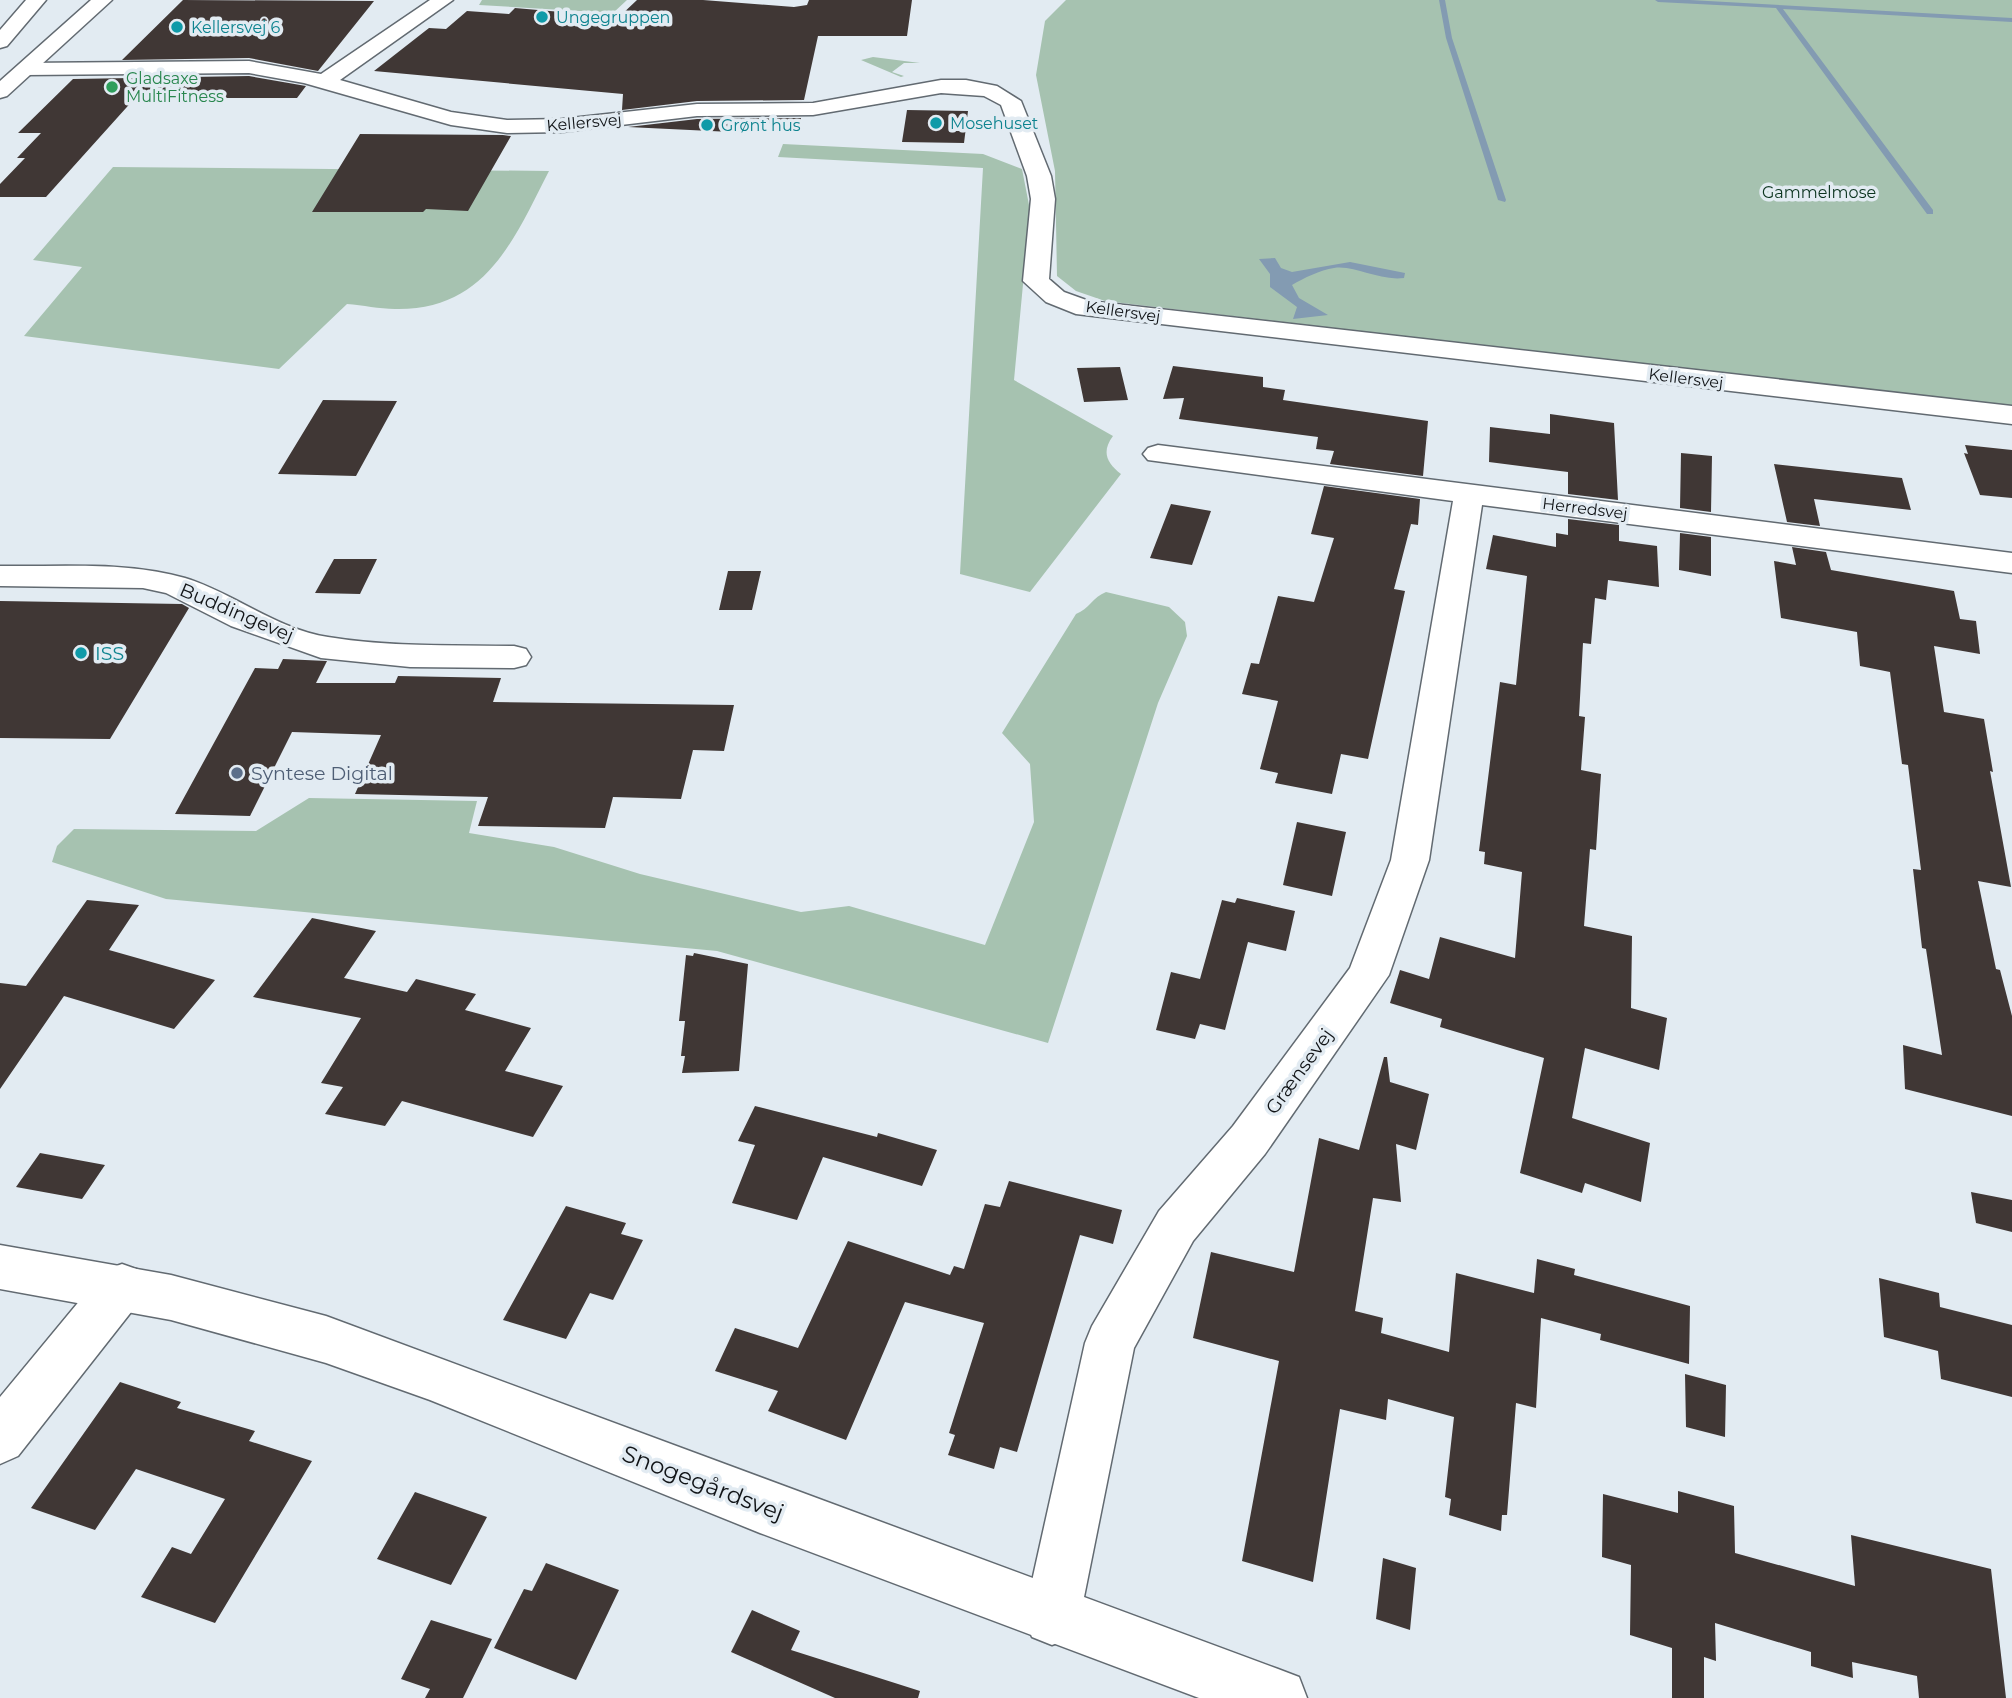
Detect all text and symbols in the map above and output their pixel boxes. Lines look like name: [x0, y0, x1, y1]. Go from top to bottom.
place label: Ungegruppen: [556, 8, 670, 27]
marker: Ungegruppen: [534, 9, 550, 25]
place label: Kellersvej 6: [191, 18, 281, 37]
marker: Kellersvej 6: [169, 19, 185, 35]
place label: Gladsaxe MultiFitness: [126, 69, 224, 106]
marker: Gladsaxe MultiFitness: [104, 79, 120, 95]
street label: Kellersvej: [546, 110, 622, 135]
place label: Mosehuset: [950, 114, 1039, 133]
marker: Mosehuset: [928, 115, 944, 131]
place label: Grønt hus: [721, 116, 801, 135]
marker: Grønt hus: [699, 117, 715, 133]
park label: Gammelmose: [1762, 183, 1876, 202]
street label: Kellersvej: [1084, 297, 1162, 326]
street label: Kellersvej: [1647, 364, 1724, 393]
street label: Herredsvej: [1541, 494, 1629, 523]
street label: Buddingevej: [176, 578, 297, 647]
place label: ISS: [95, 642, 124, 665]
marker: ISS: [73, 645, 89, 661]
place label: Syntese Digital: [251, 762, 393, 785]
marker: Syntese Digital: [229, 765, 245, 781]
street label: Grænsevej: [1261, 1024, 1338, 1119]
street label: Snogegårdsvej: [618, 1439, 788, 1527]

